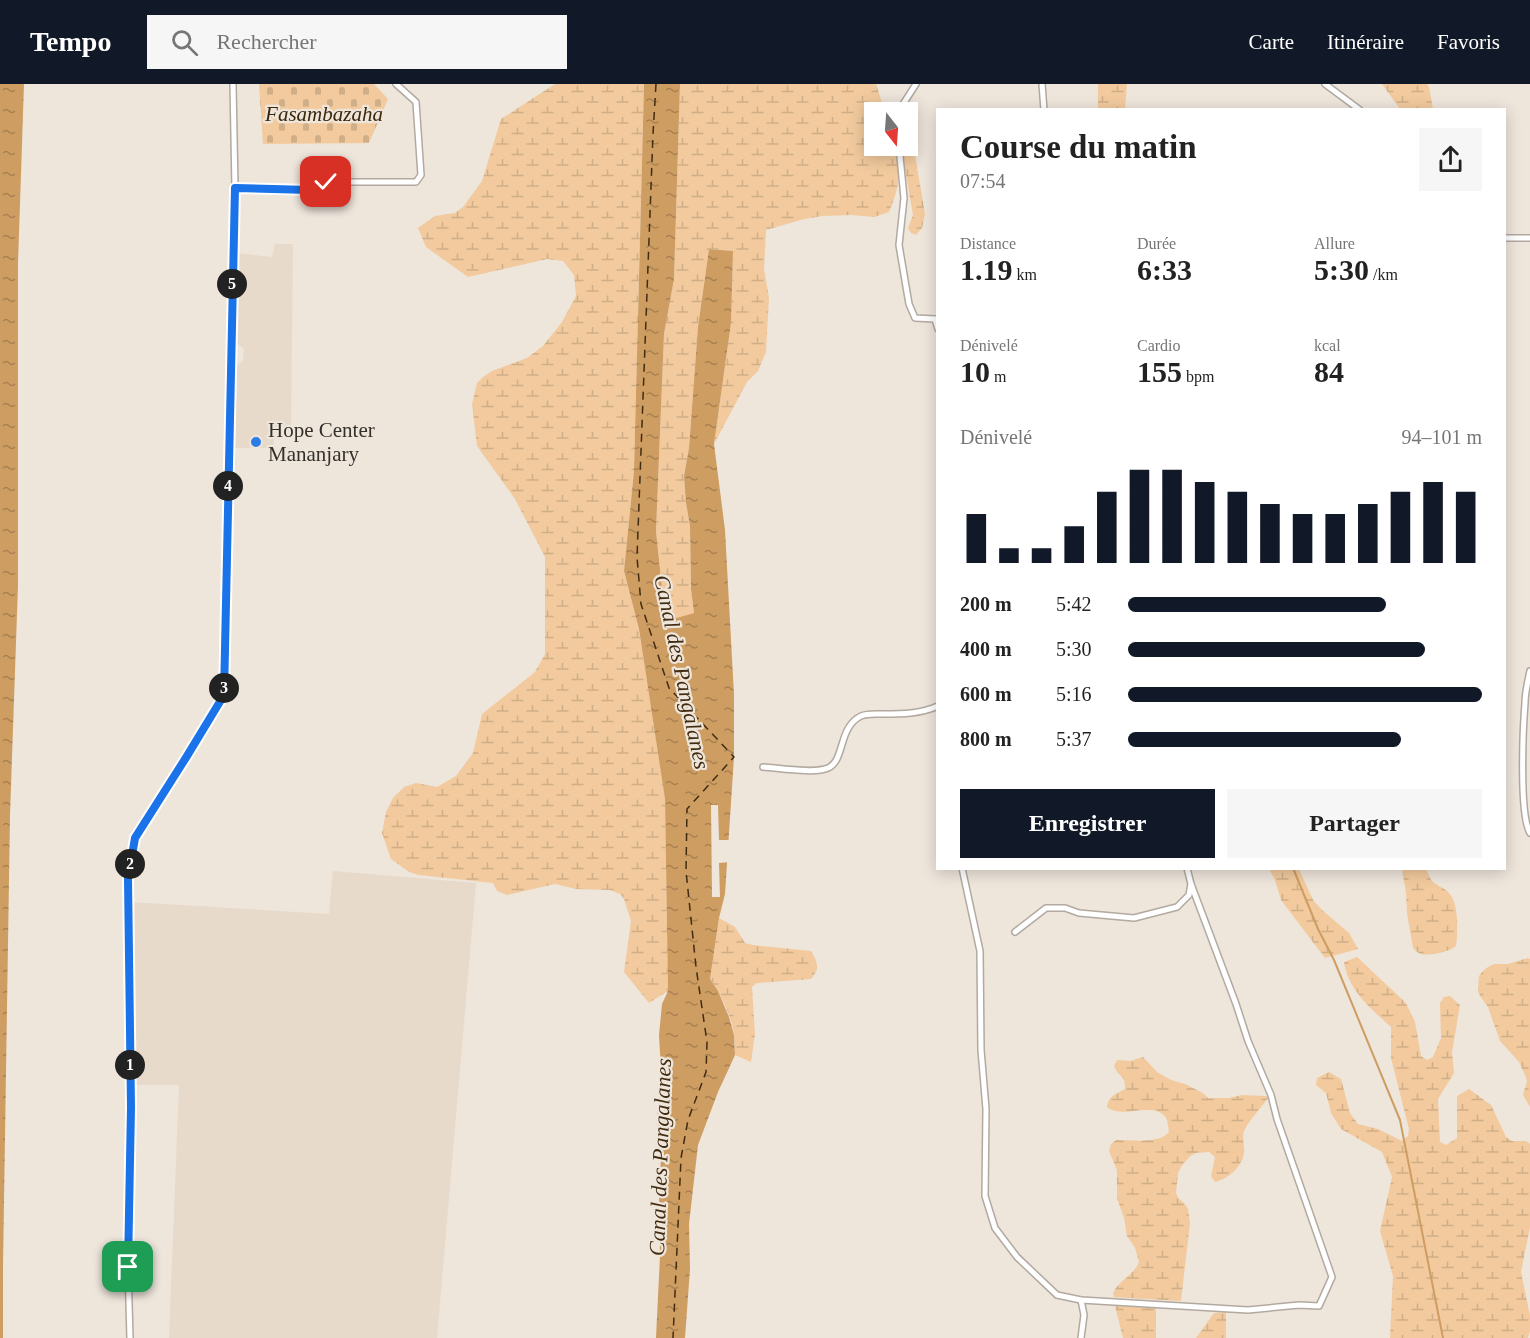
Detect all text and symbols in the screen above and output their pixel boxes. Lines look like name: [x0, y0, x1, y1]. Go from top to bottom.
search box: [147, 15, 567, 69]
text: Tempo: [30, 26, 111, 57]
icon: search: [168, 26, 201, 59]
text: Rechercher: [216, 29, 317, 54]
text: Carte: [1249, 30, 1294, 54]
text: Itinéraire: [1327, 30, 1404, 54]
text: Favoris: [1437, 30, 1500, 54]
park label: Fasambazaha: [264, 102, 383, 126]
north arrow: [864, 102, 918, 156]
map controls: [864, 102, 918, 156]
button: share: [1419, 128, 1482, 191]
text: Course du matin: [960, 129, 1197, 165]
pin: [300, 156, 351, 207]
icon: check: [309, 165, 342, 198]
text: 07:54: [960, 170, 1006, 192]
text: Distance: [960, 235, 1016, 252]
text: Durée: [1137, 235, 1176, 252]
text: Allure: [1314, 235, 1355, 252]
text: 1.19: [960, 253, 1013, 286]
text: 6:33: [1137, 253, 1192, 286]
text: 5:30: [1314, 253, 1369, 286]
text: km: [1013, 266, 1037, 283]
text: /km: [1369, 266, 1398, 283]
pin: 5: [217, 269, 247, 299]
text: 5: [228, 275, 236, 292]
text: Dénivelé: [960, 337, 1018, 354]
text: Cardio: [1137, 337, 1181, 354]
text: kcal: [1314, 337, 1341, 354]
text: 10: [960, 355, 990, 388]
text: 155: [1137, 355, 1182, 388]
text: 84: [1314, 355, 1344, 388]
text: m: [990, 368, 1006, 385]
text: bpm: [1182, 368, 1214, 385]
place label: Hope Center Mananjary: [268, 418, 375, 466]
text: Dénivelé: [960, 426, 1032, 448]
text: 94–101 m: [1401, 426, 1482, 448]
marker: Hope Center Mananjary: [249, 435, 263, 449]
pin: 4: [213, 471, 243, 501]
text: 4: [224, 477, 232, 494]
water label: Canal des Pangalanes: [649, 573, 715, 771]
text: 200 m: [960, 593, 1012, 615]
text: 5:42: [1056, 593, 1092, 615]
text: 400 m: [960, 638, 1012, 660]
text: 5:30: [1056, 638, 1092, 660]
pin: 3: [209, 673, 239, 703]
text: 3: [220, 679, 228, 696]
text: 600 m: [960, 683, 1012, 705]
text: 5:16: [1056, 683, 1092, 705]
text: 800 m: [960, 728, 1012, 750]
text: 5:37: [1056, 728, 1092, 750]
button: Enregistrer: [960, 789, 1215, 858]
button: Partager: [1227, 789, 1482, 858]
pin: 2: [115, 849, 145, 879]
text: 2: [126, 855, 134, 872]
pin: 1: [115, 1050, 145, 1080]
text: 1: [126, 1056, 134, 1073]
water label: Canal des Pangalanes: [644, 1058, 676, 1256]
pin: [102, 1241, 153, 1292]
icon: arrive: [111, 1250, 144, 1283]

